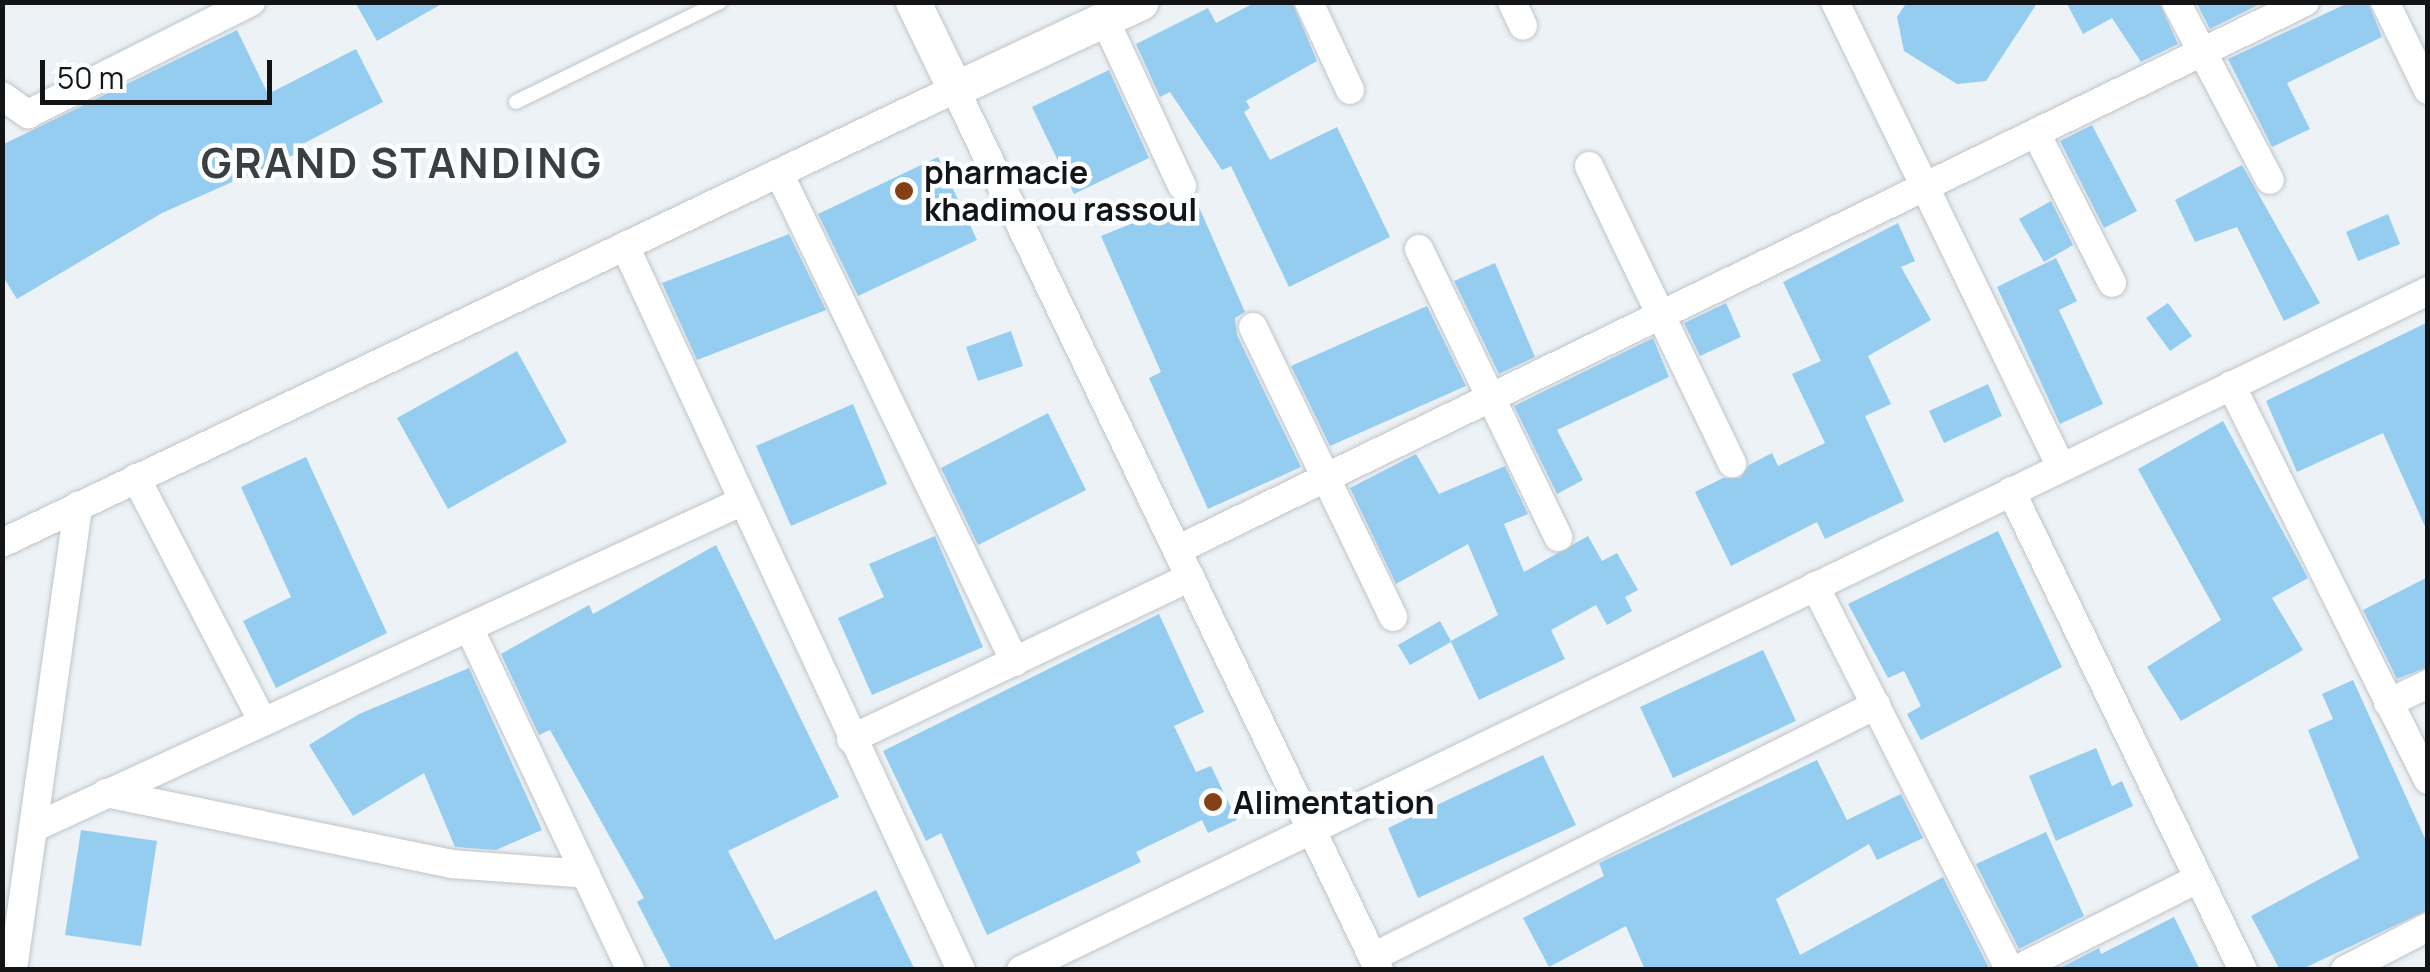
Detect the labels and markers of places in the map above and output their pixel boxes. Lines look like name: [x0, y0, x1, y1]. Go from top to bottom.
place label: pharmacie khadimou rassoul: [924, 154, 1197, 229]
marker: pharmacie khadimou rassoul: [893, 180, 915, 202]
place label: Alimentation: [1233, 783, 1435, 821]
marker: Alimentation: [1202, 791, 1224, 813]

